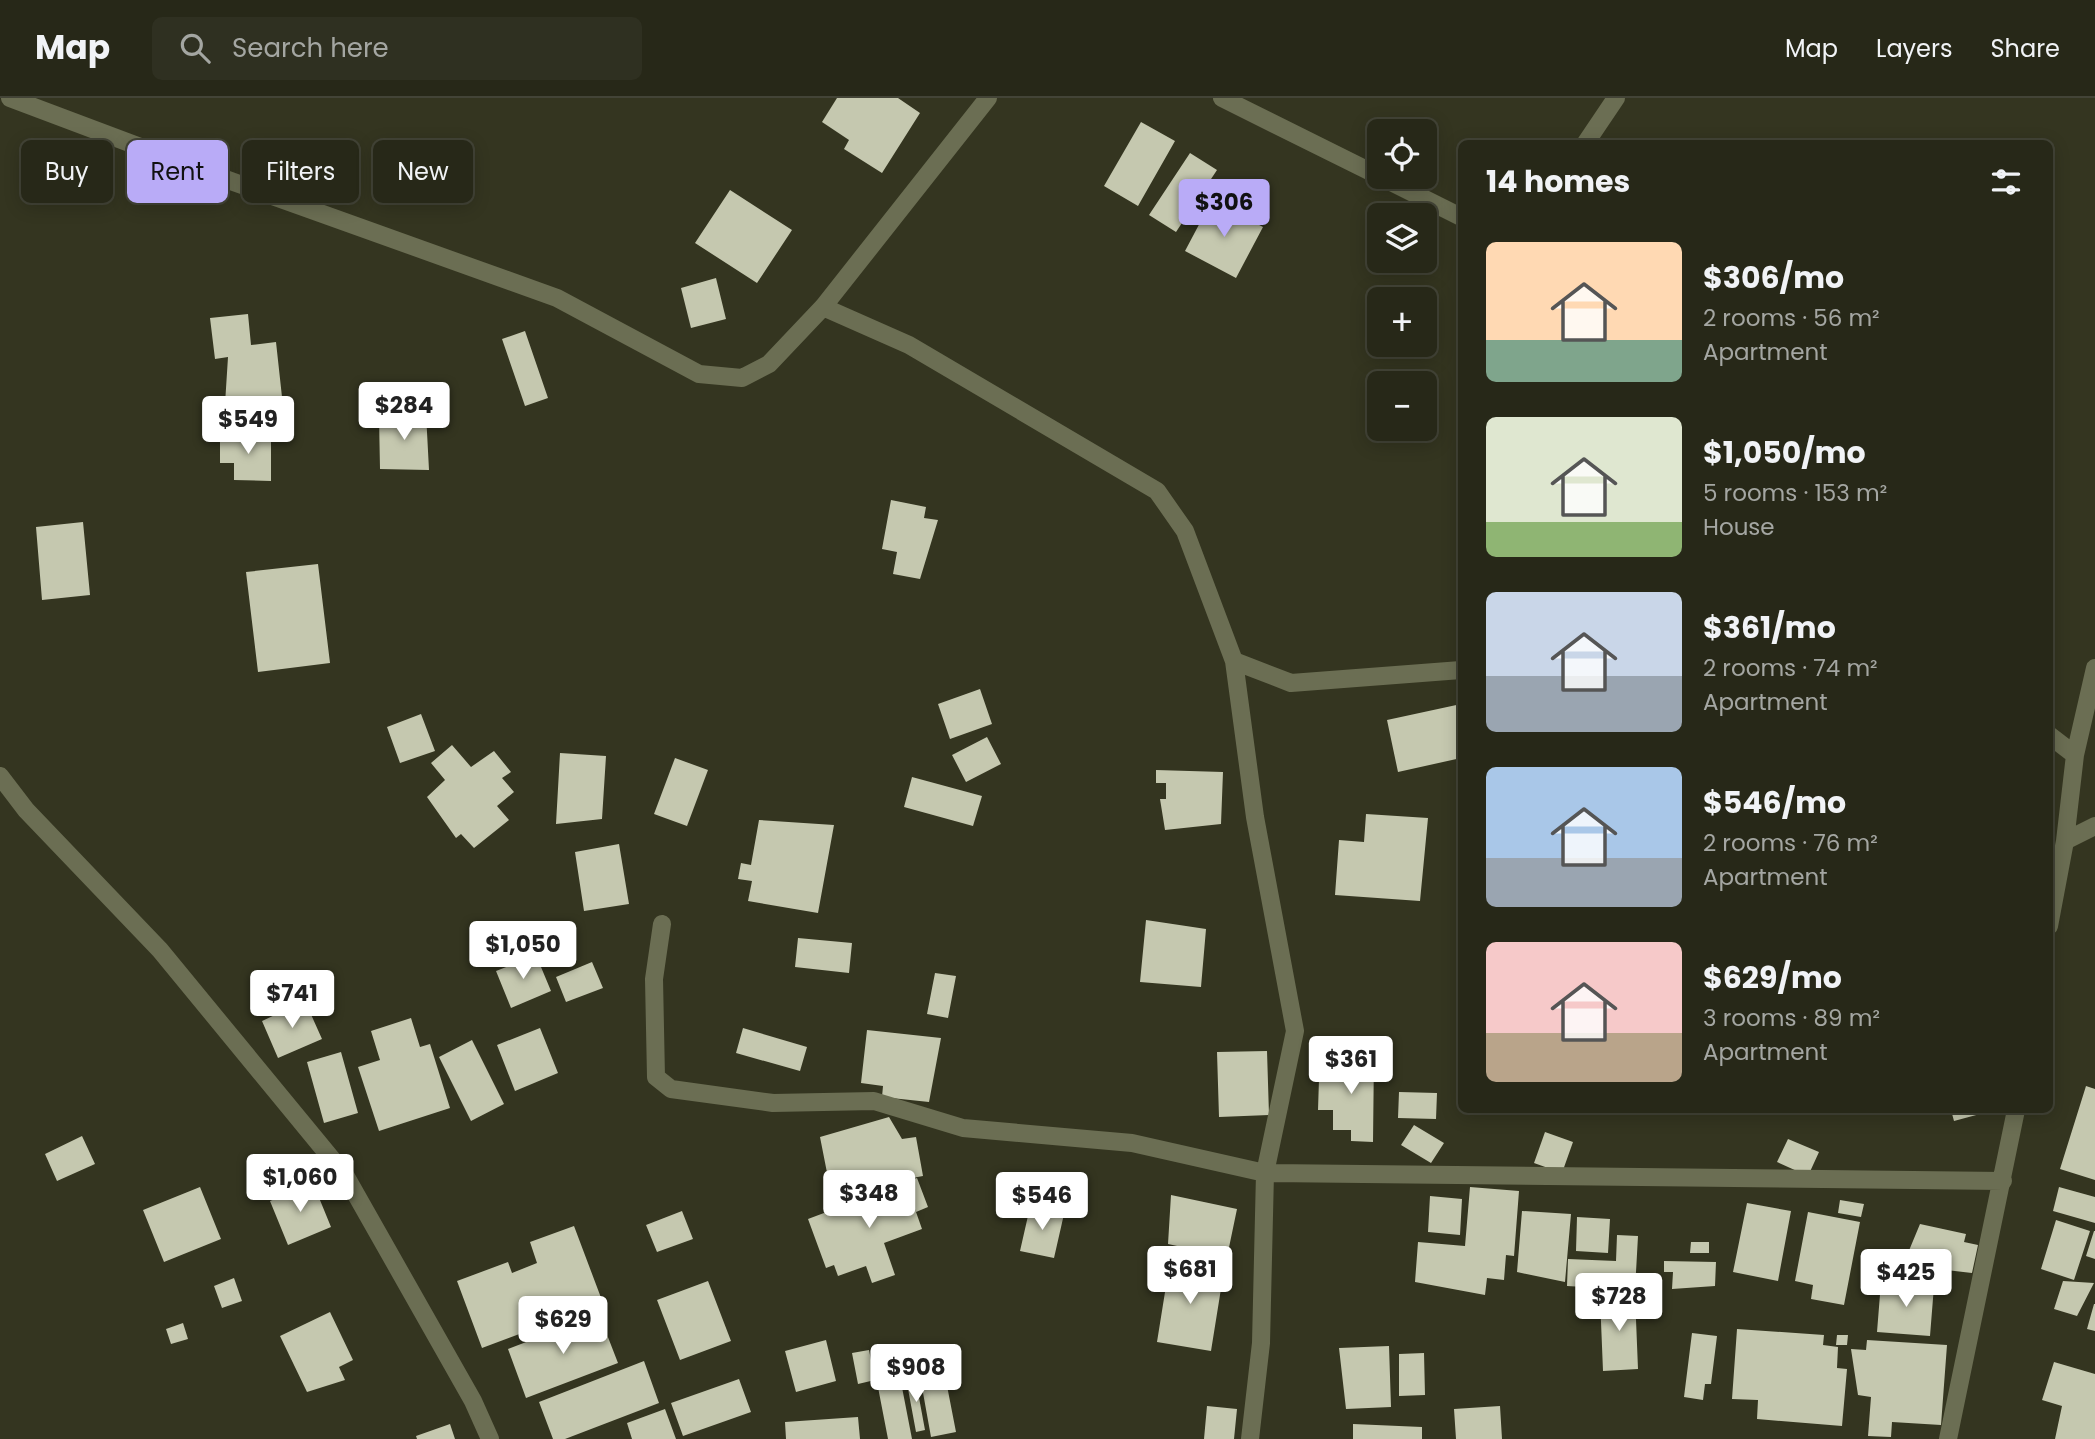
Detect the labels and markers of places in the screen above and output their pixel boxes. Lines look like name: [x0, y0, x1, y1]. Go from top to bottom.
pin: $306: [1183, 180, 1265, 239]
pin: $284: [363, 382, 445, 442]
pin: $549: [207, 396, 289, 456]
pin: $1,050: [466, 922, 580, 981]
pin: $741: [251, 970, 333, 1030]
pin: $361: [1310, 1037, 1392, 1096]
pin: $1,060: [243, 1154, 357, 1214]
pin: $348: [828, 1170, 910, 1230]
pin: $546: [1001, 1172, 1083, 1232]
pin: $681: [1149, 1246, 1231, 1306]
pin: $425: [1865, 1250, 1947, 1309]
pin: $728: [1578, 1274, 1660, 1333]
pin: $629: [522, 1296, 604, 1356]
pin: $908: [875, 1344, 957, 1404]

